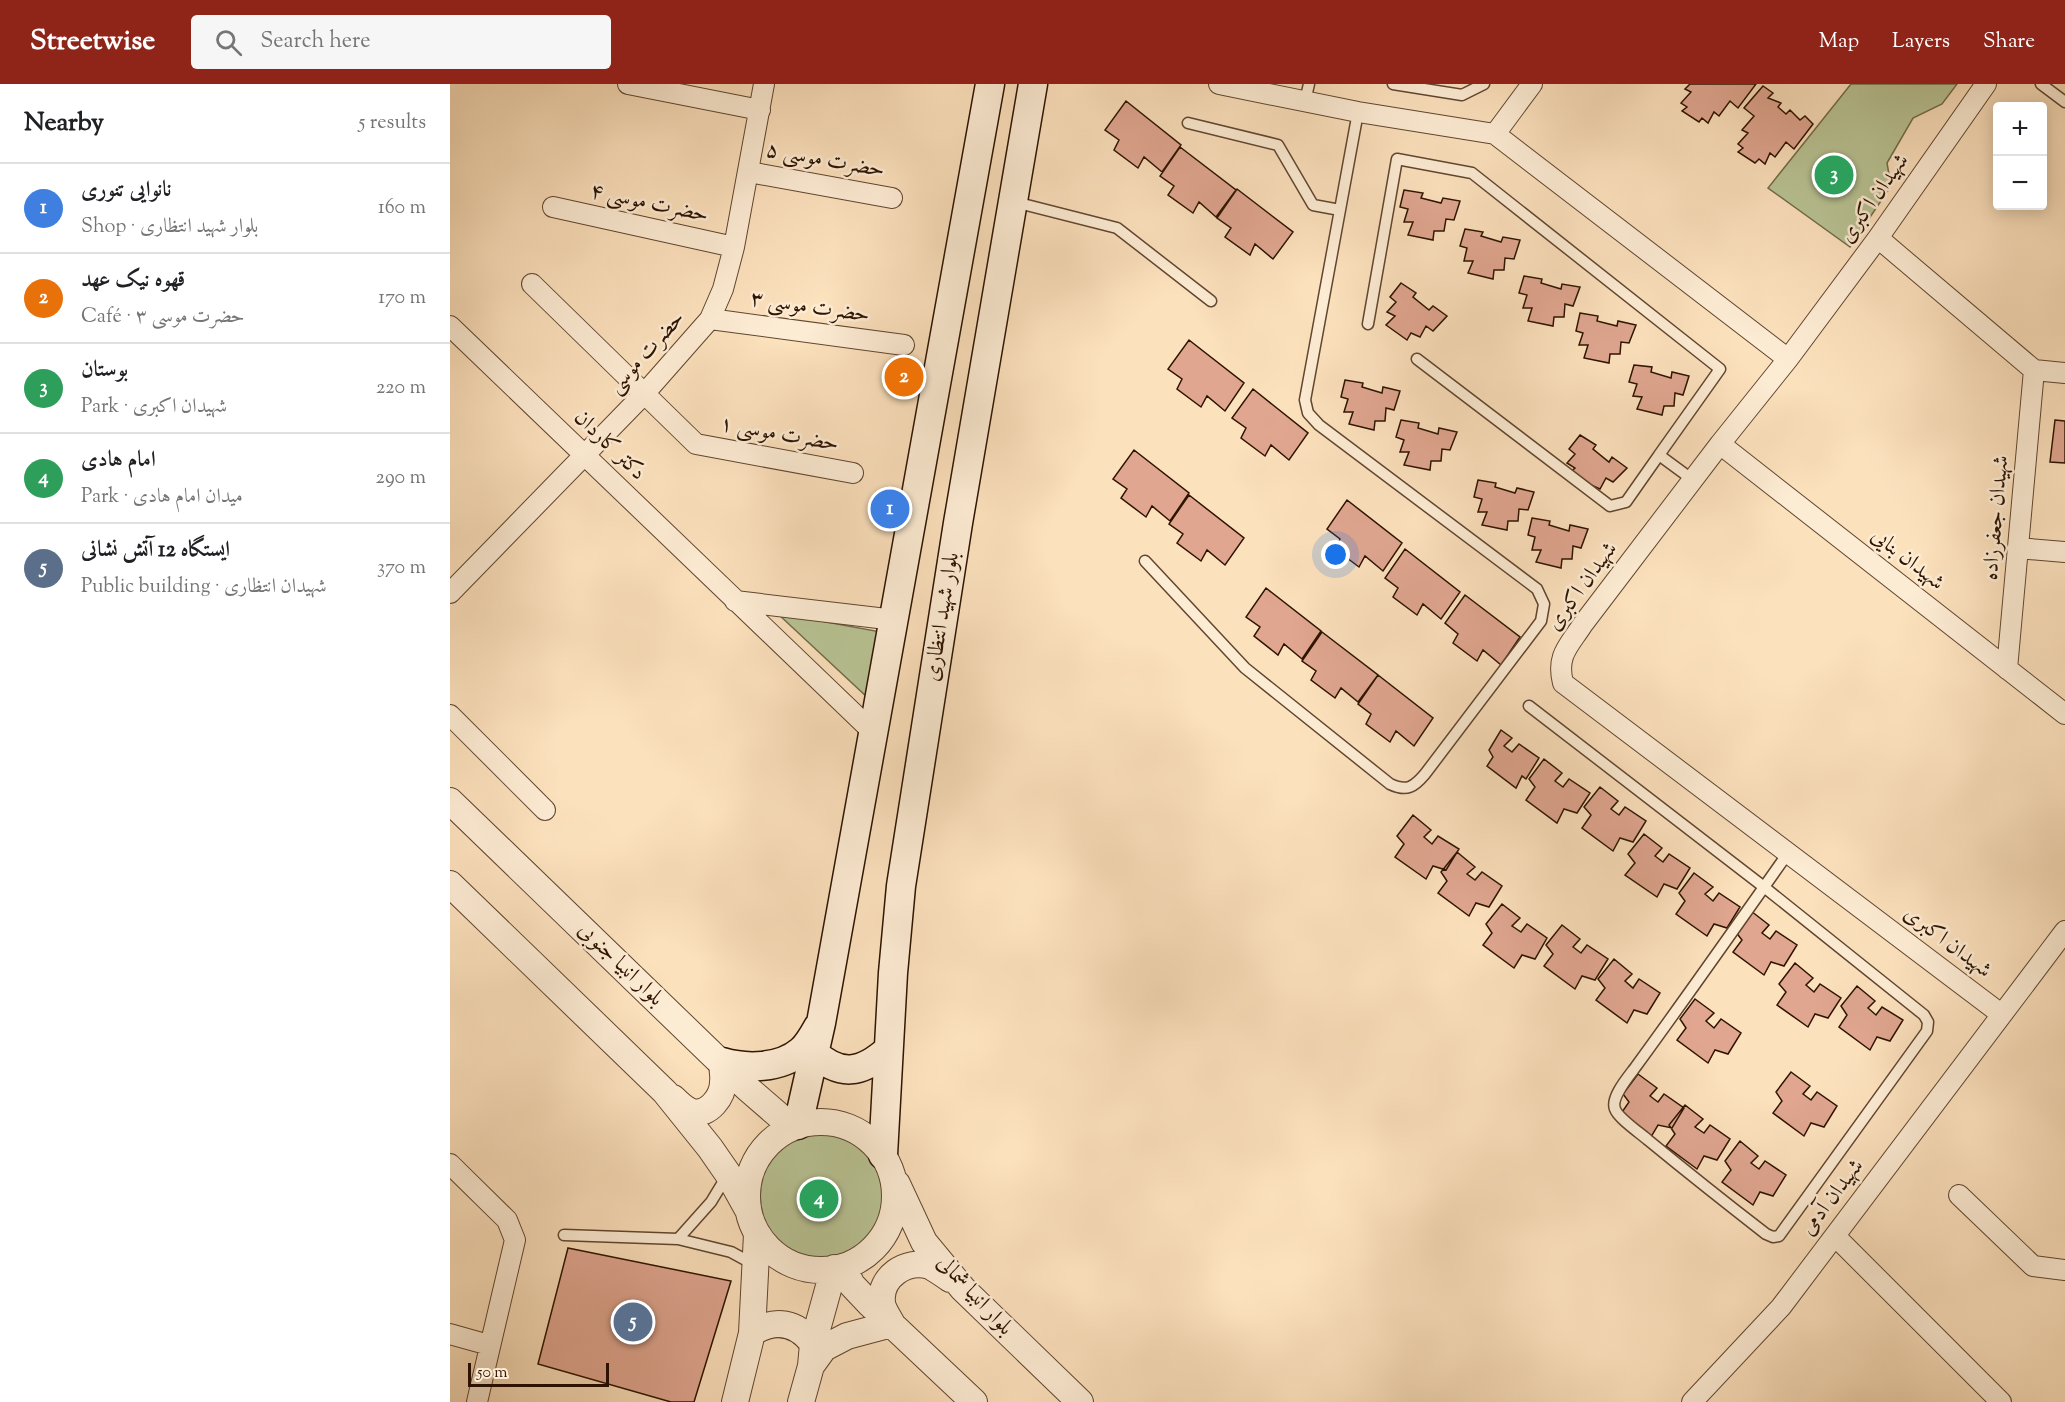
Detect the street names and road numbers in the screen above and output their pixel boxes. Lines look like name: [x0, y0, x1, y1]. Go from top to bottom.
street label: حضرت موسی ۵: [763, 135, 887, 187]
street label: شهیدان اکبری: [1832, 147, 1918, 251]
street label: حضرت موسی ۴: [587, 176, 711, 232]
street label: حضرت موسی ۳: [748, 284, 872, 332]
street label: حضرت موسی: [601, 304, 693, 402]
street label: دکتر کاردان: [566, 403, 652, 489]
street label: حضرت موسی ۱: [717, 409, 841, 461]
street label: شهیدان جعفرزاده: [1976, 454, 2018, 582]
street label: شهیدان بنایی: [1863, 521, 1951, 599]
street label: شهیدان اکبری: [1540, 536, 1626, 638]
street label: بلوار شهید انتظاری: [917, 550, 969, 684]
street label: شهیدان اکبری: [1896, 899, 1998, 987]
street label: بلوار انبیا جنوبی: [570, 915, 670, 1015]
street label: شهیدان آدمی: [1793, 1153, 1873, 1243]
street label: بلوار انبیا شمالی: [928, 1248, 1020, 1344]

